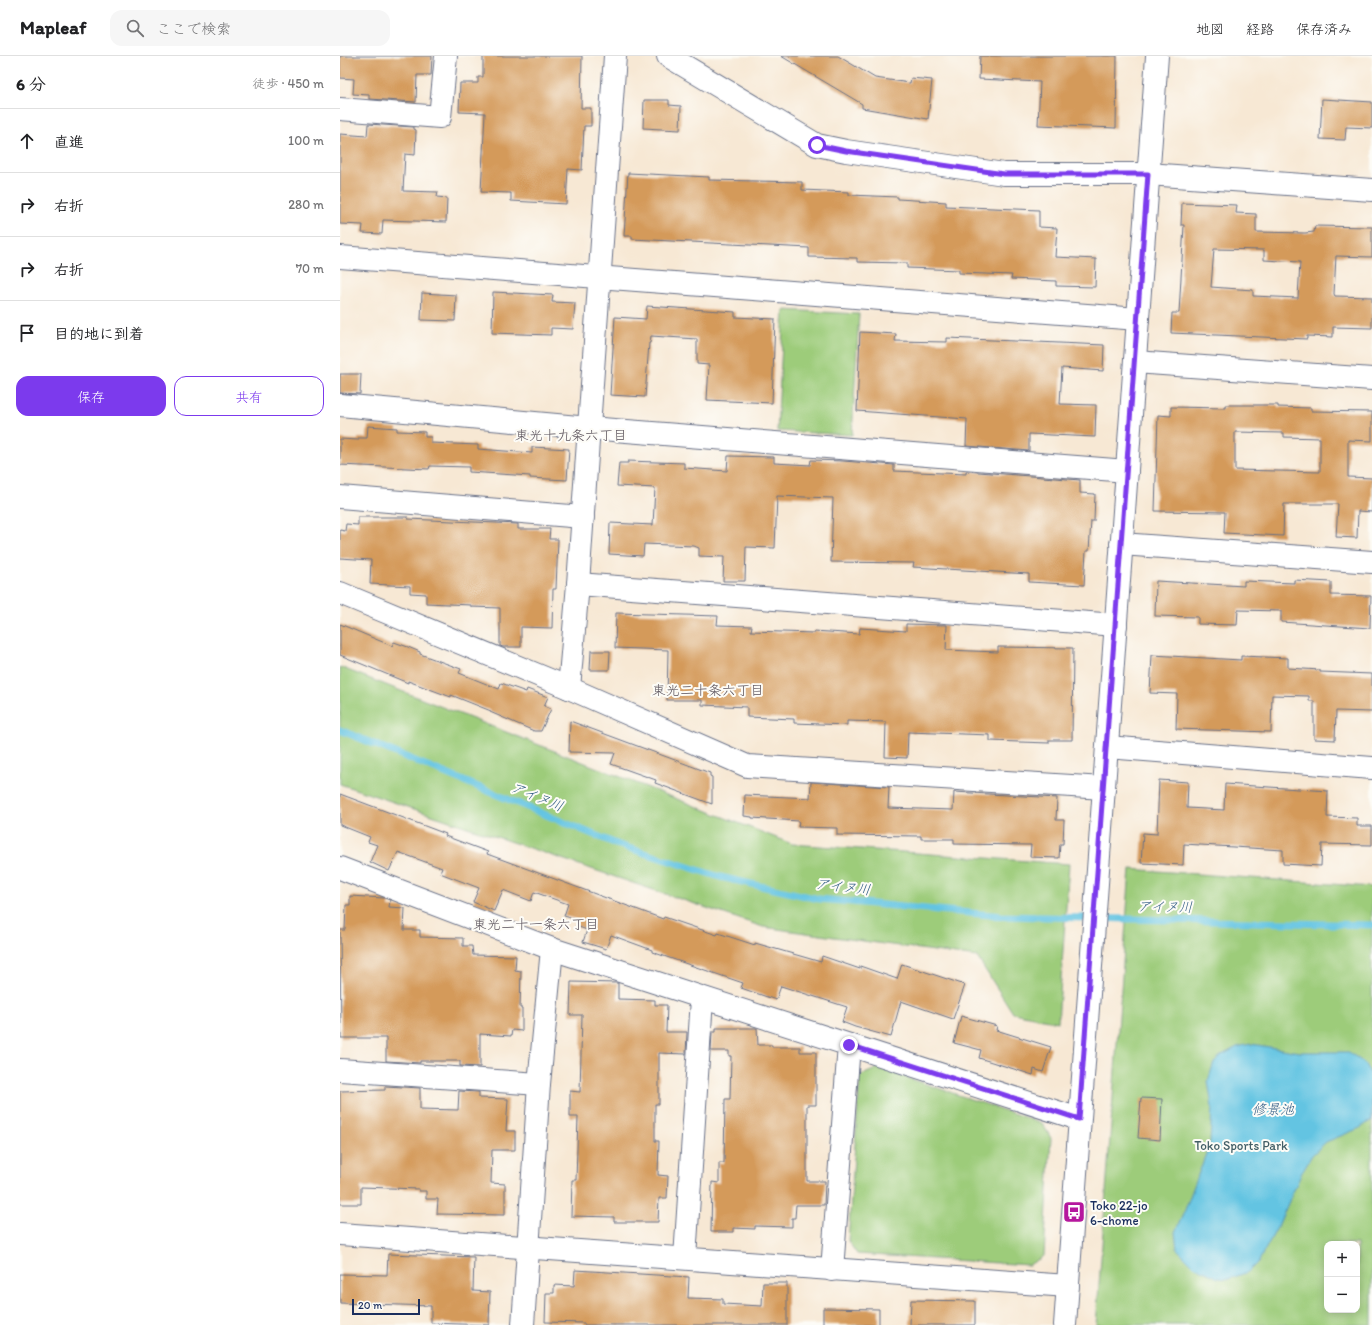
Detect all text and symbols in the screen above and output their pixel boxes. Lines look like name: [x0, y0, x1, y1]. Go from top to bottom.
search box: [110, 10, 390, 46]
text: Mapleaf: [20, 16, 86, 39]
icon: search: [124, 17, 146, 39]
text: ここで検索: [156, 20, 231, 38]
text: 地図: [1196, 21, 1224, 38]
text: 経路: [1246, 21, 1274, 38]
text: 保存済み: [1296, 21, 1352, 38]
text: 6 分: [16, 74, 46, 94]
text: 徒歩 · 450 m: [253, 76, 324, 91]
icon: ahead: [16, 130, 38, 152]
text: 直進: [54, 133, 84, 151]
text: 100 m: [288, 133, 324, 148]
route start: [808, 136, 826, 154]
icon: right: [16, 194, 38, 216]
text: 右折: [54, 197, 84, 215]
text: 280 m: [288, 197, 324, 212]
icon: right: [16, 258, 38, 280]
text: 右折: [54, 261, 84, 279]
text: 70 m: [296, 261, 324, 276]
icon: arrive: [16, 322, 38, 344]
text: 目的地に到着: [54, 325, 144, 343]
button: 保存: [16, 376, 166, 416]
button: 共有: [174, 376, 324, 416]
district label: 東光十九条六丁目: [515, 427, 627, 444]
district label: 東光二十条六丁目: [652, 682, 764, 699]
water label: アイヌ川: [508, 779, 566, 815]
water label: アイヌ川: [815, 875, 871, 899]
water label: アイヌ川: [1137, 898, 1193, 916]
district label: 東光二十一条六丁目: [473, 916, 599, 933]
route end: [840, 1036, 858, 1054]
water label: 修景池: [1252, 1101, 1295, 1118]
park label: Toko Sports Park: [1194, 1138, 1288, 1153]
place label: Toko 22-jo 6-chome: [1090, 1198, 1148, 1228]
bus stop icon: Toko 22-jo 6-chome: [1061, 1199, 1087, 1225]
map controls: [1324, 1241, 1360, 1313]
button: +: [1324, 1241, 1360, 1277]
button: −: [1324, 1277, 1360, 1313]
scale bar: [352, 1297, 420, 1316]
text: 20 m: [358, 1299, 382, 1312]

